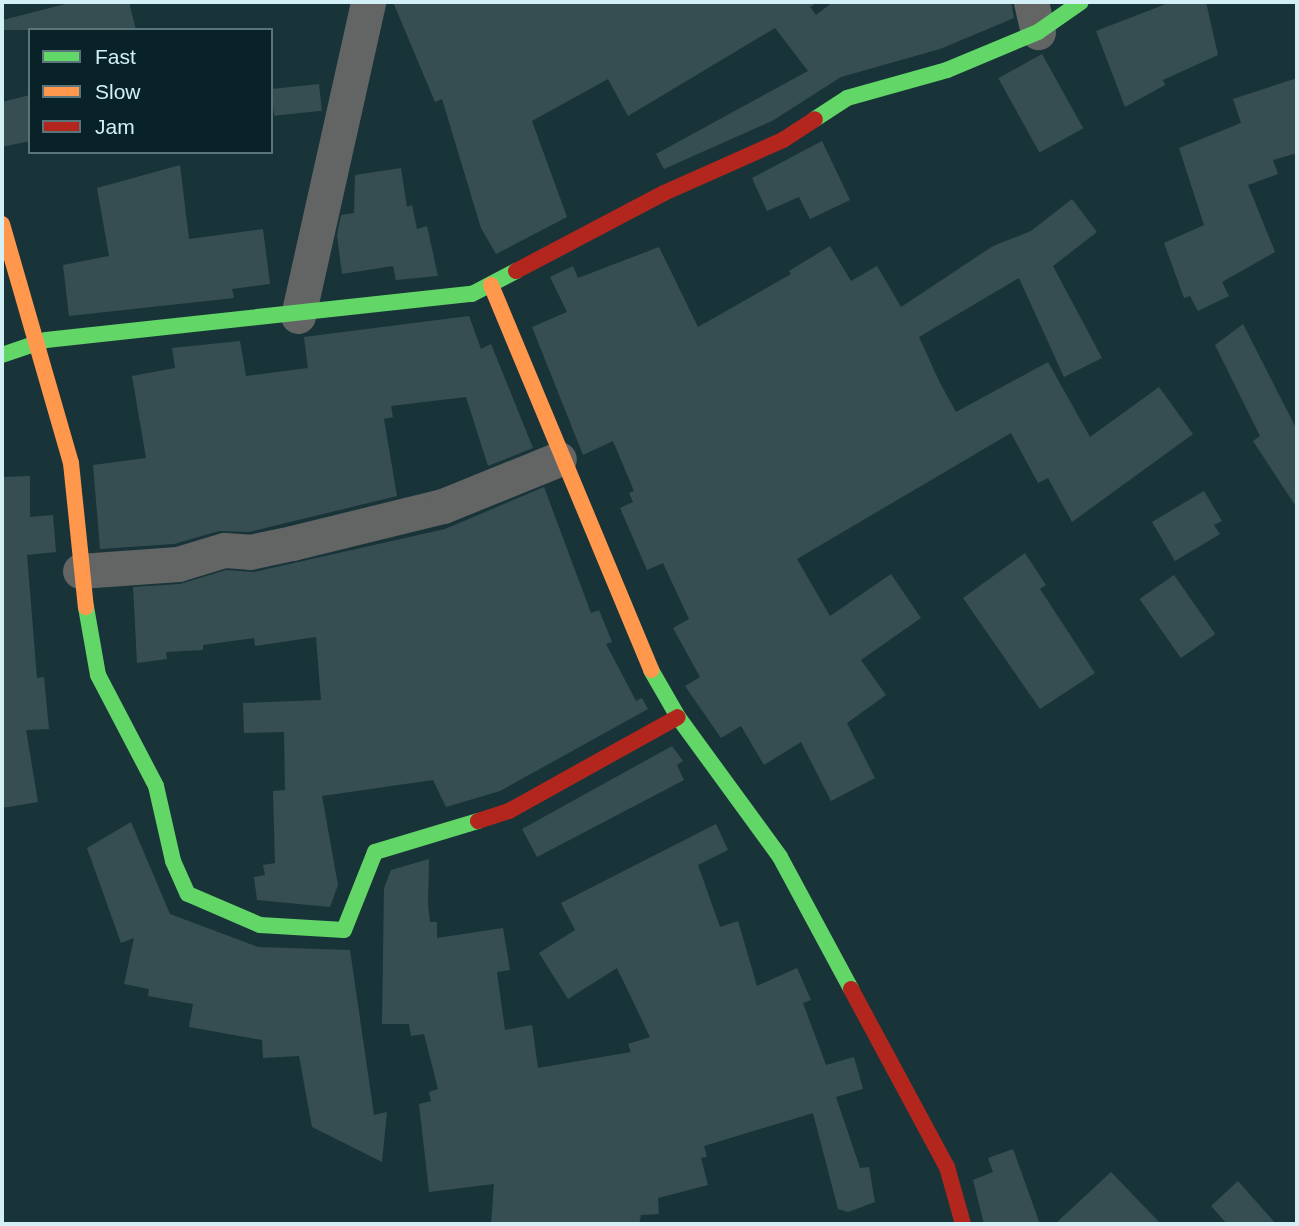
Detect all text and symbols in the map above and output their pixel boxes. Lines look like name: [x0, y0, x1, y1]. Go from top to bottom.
legend: [28, 28, 273, 154]
text: Fast: [95, 45, 136, 68]
text: Slow: [95, 80, 141, 103]
text: Jam: [95, 115, 135, 138]

